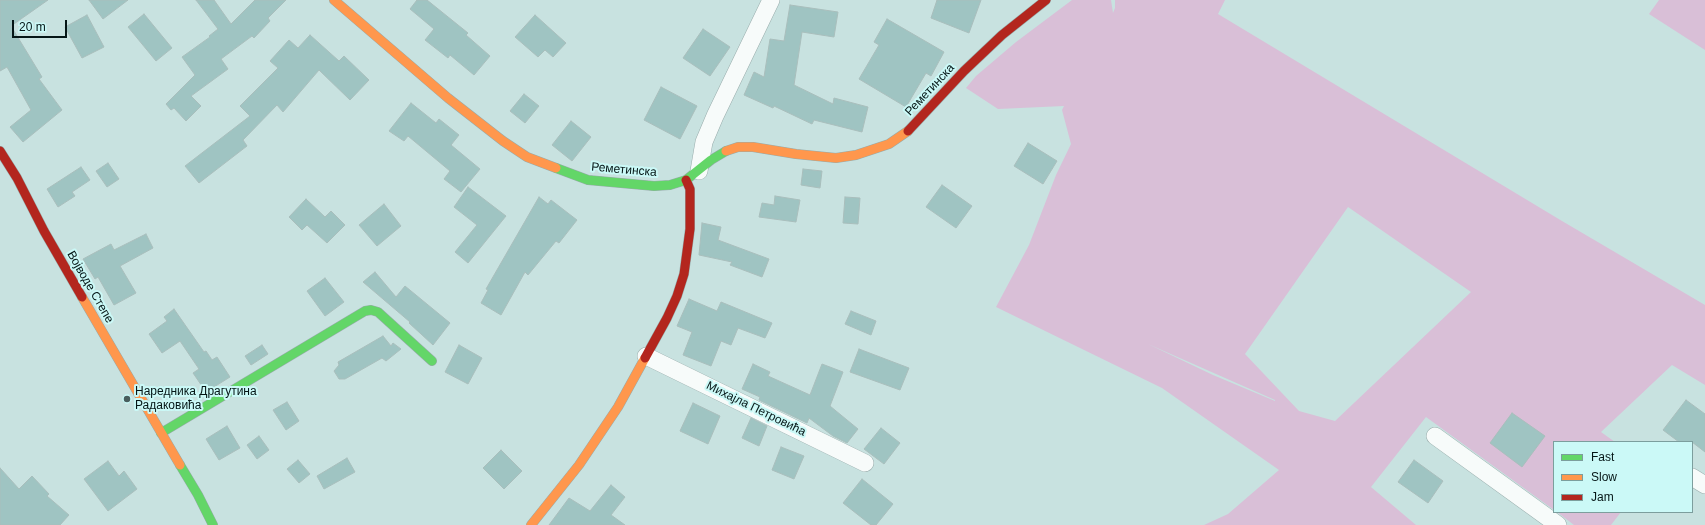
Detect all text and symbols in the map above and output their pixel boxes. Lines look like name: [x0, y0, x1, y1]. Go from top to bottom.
scale bar: [14, 12, 69, 38]
text: 20 m: [19, 20, 46, 34]
street label: Реметинска: [902, 61, 958, 119]
street label: Реметинска: [591, 160, 657, 180]
street label: Војводе Степе: [64, 248, 116, 326]
street label: Михајла Петровића: [704, 379, 808, 439]
place label: Наредника Драгутина Радаковића: [135, 385, 257, 413]
marker: Наредника Драгутина Радаковића: [122, 394, 132, 404]
legend: [1553, 441, 1693, 513]
text: Fast: [1591, 450, 1614, 464]
text: Slow: [1591, 470, 1617, 484]
text: Jam: [1591, 490, 1614, 504]

